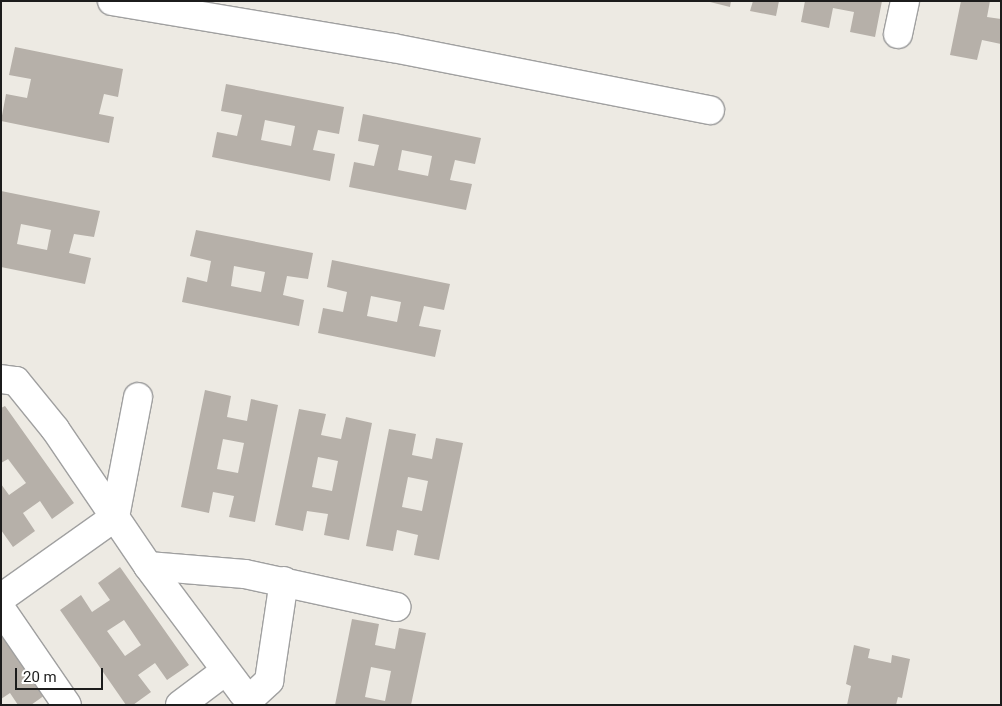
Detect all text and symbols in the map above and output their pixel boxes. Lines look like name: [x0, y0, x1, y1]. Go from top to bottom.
scale bar: [18, 658, 105, 690]
text: 20 m: [23, 668, 57, 686]

